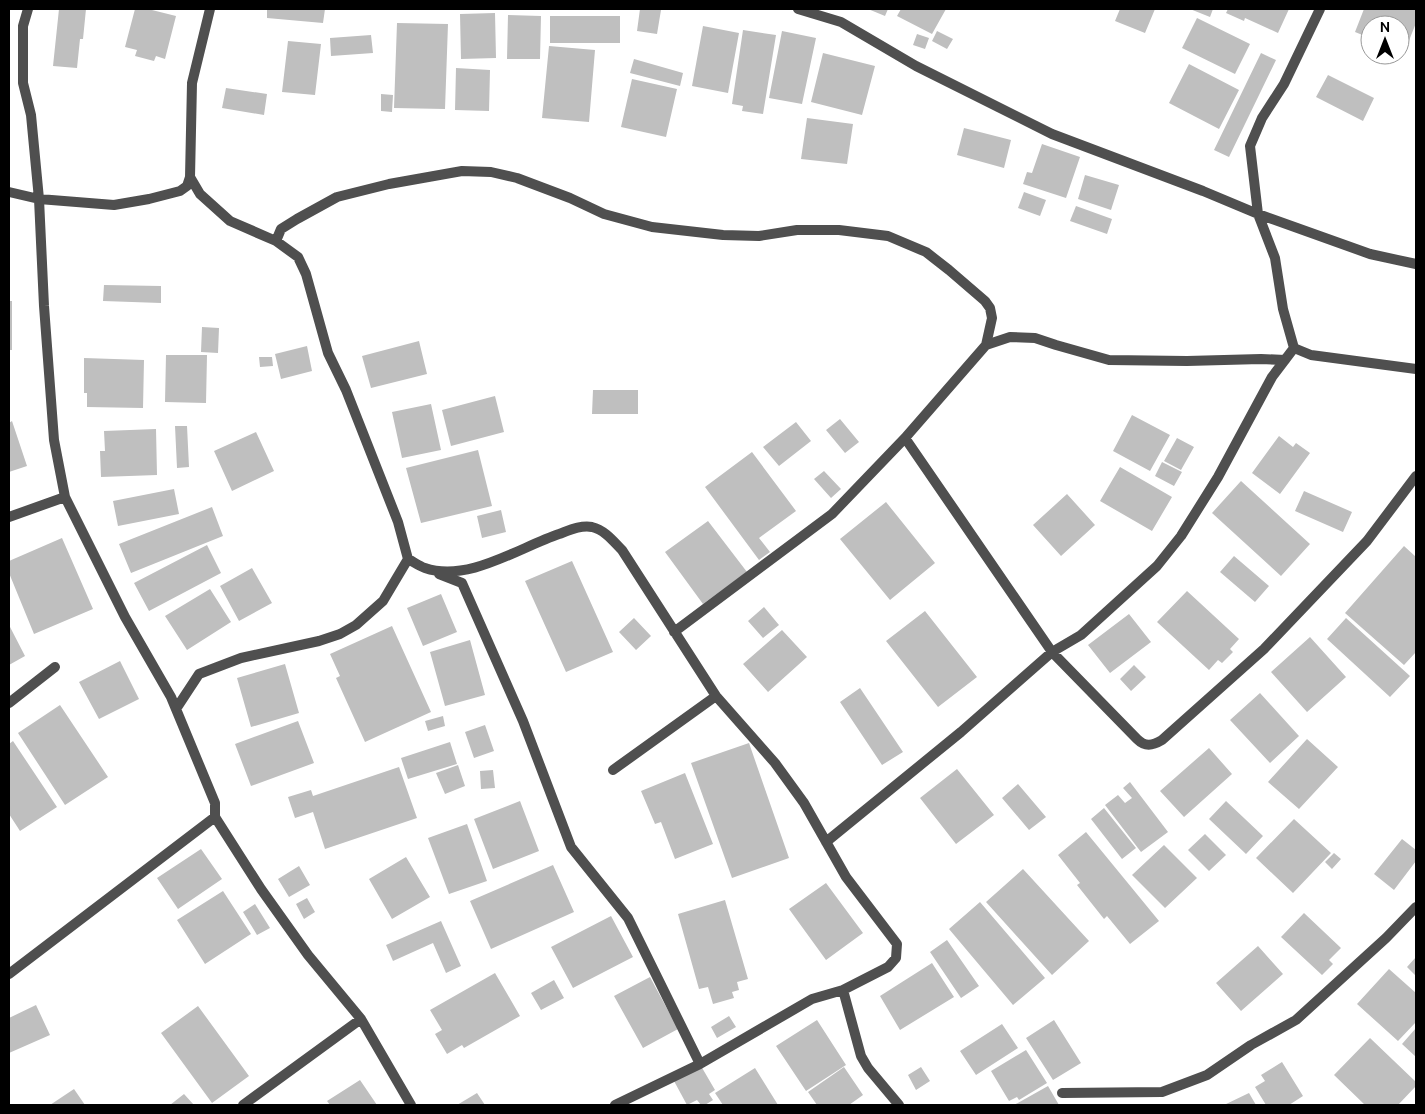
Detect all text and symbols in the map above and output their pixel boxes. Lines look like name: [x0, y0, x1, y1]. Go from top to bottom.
north arrow: [1360, 15, 1410, 65]
text: N: [1380, 19, 1390, 35]

